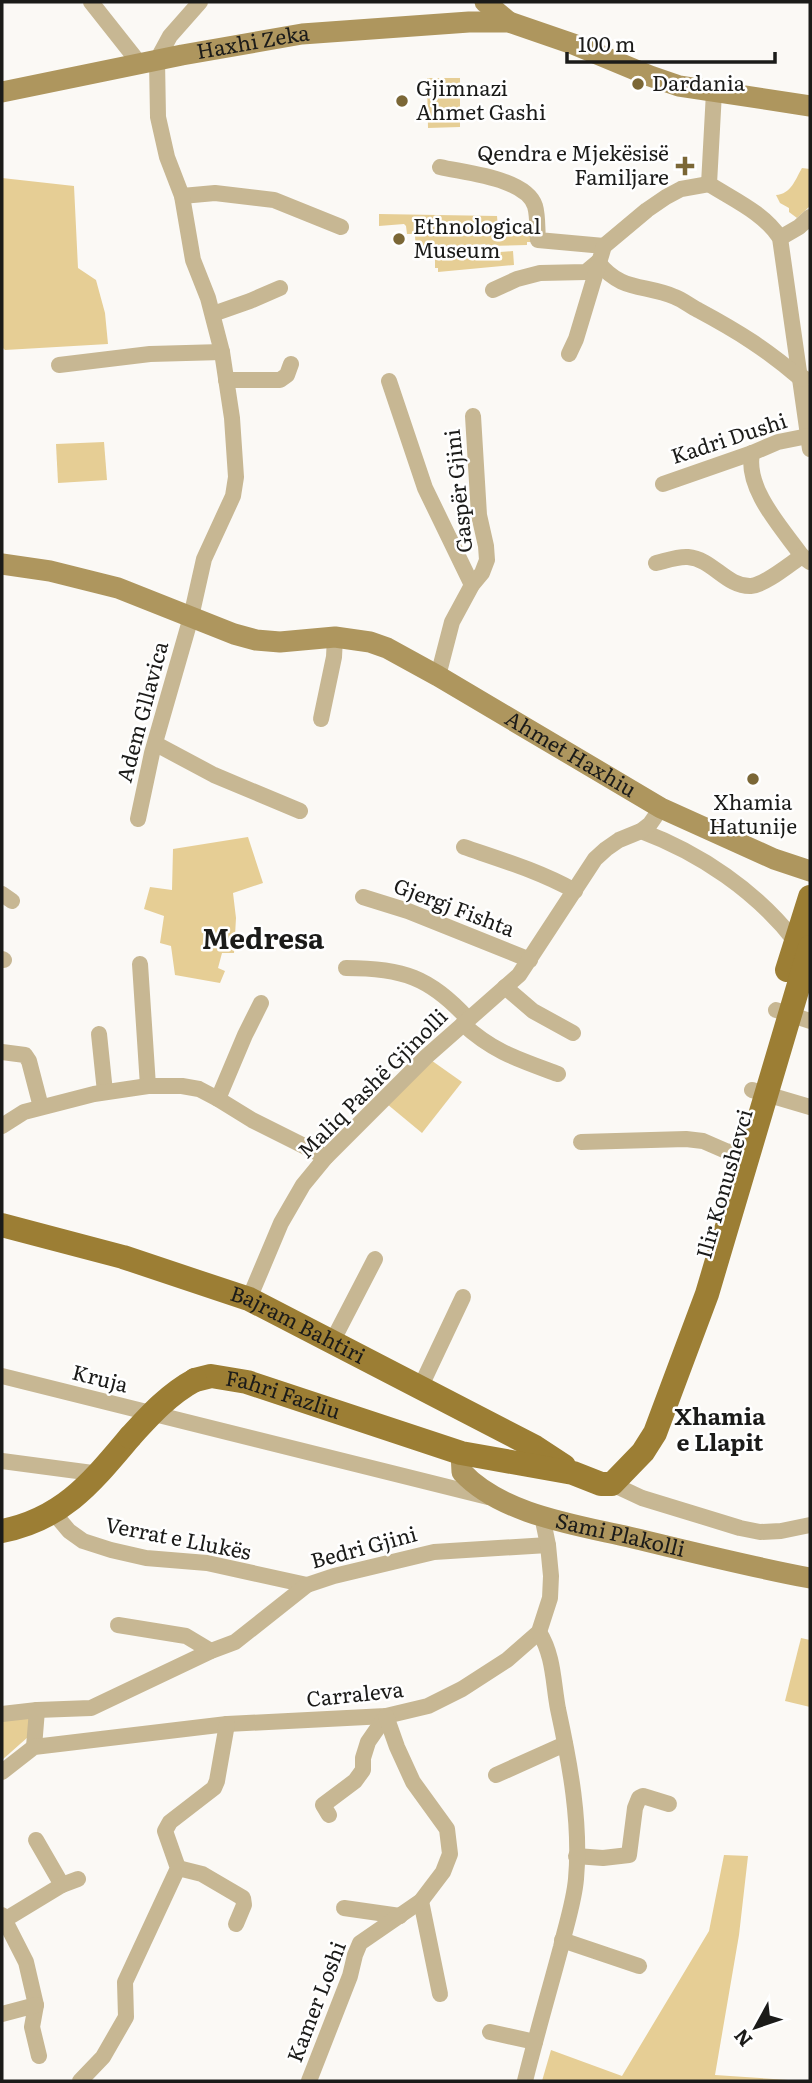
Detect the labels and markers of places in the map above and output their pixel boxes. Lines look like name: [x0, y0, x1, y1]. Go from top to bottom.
place label: Dardania: [652, 66, 746, 97]
place label: Gjimnazi Ahmet Gashi: [416, 71, 546, 126]
marker: Dardania: [630, 76, 646, 92]
marker: Gjimnazi Ahmet Gashi: [394, 93, 410, 109]
place label: Qendra e Mjekësisë Familjare: [477, 136, 669, 191]
marker: Qendra e Mjekësisë Familjare: [675, 156, 695, 176]
place label: Ethnological Museum: [413, 209, 541, 264]
marker: Ethnological Museum: [391, 231, 407, 247]
marker: Xhamia Hatunije: [745, 771, 761, 787]
place label: Xhamia Hatunije: [709, 785, 797, 840]

